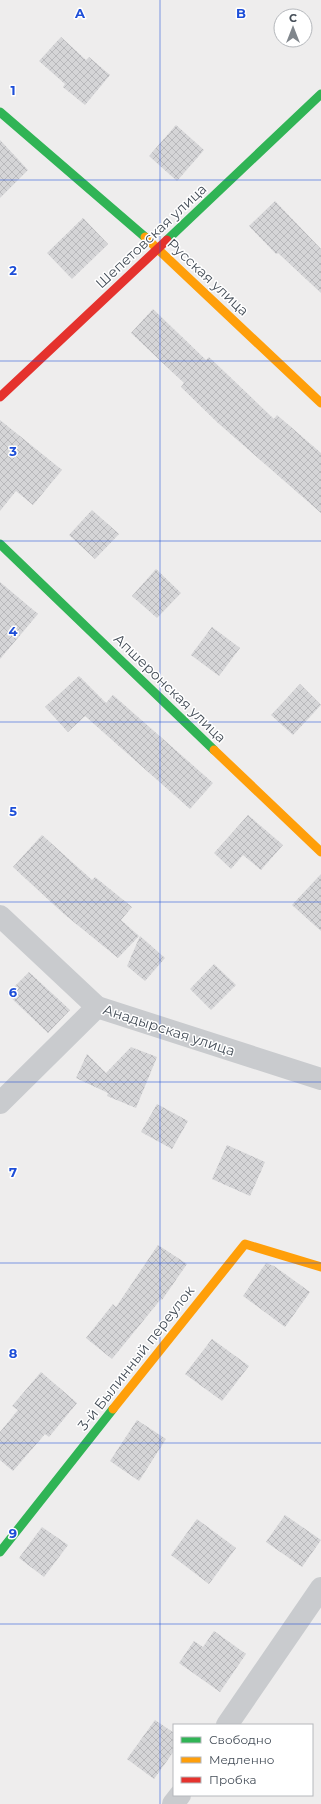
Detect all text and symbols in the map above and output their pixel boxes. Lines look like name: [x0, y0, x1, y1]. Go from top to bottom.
text: A: [74, 5, 86, 21]
text: B: [236, 5, 246, 21]
north arrow: [273, 8, 313, 48]
text: С: [289, 11, 297, 25]
text: 1: [10, 82, 16, 98]
street label: Шепетовская улица: [92, 180, 210, 292]
street label: Русская улица: [163, 235, 253, 319]
text: 2: [9, 262, 17, 278]
text: 3: [8, 443, 17, 459]
text: 4: [9, 623, 18, 639]
street label: Апшеронская улица: [110, 630, 230, 746]
text: 5: [9, 803, 17, 819]
text: 6: [9, 984, 18, 1000]
street label: Анадырская улица: [101, 1000, 237, 1060]
text: 7: [9, 1164, 17, 1180]
street label: 3-й Былинный переулок: [74, 1282, 198, 1434]
text: 8: [9, 1345, 18, 1361]
text: 9: [9, 1525, 17, 1541]
legend: [173, 1724, 313, 1796]
text: Свободно: [209, 1732, 272, 1747]
text: Медленно: [209, 1752, 275, 1767]
text: Пробка: [209, 1772, 257, 1787]

